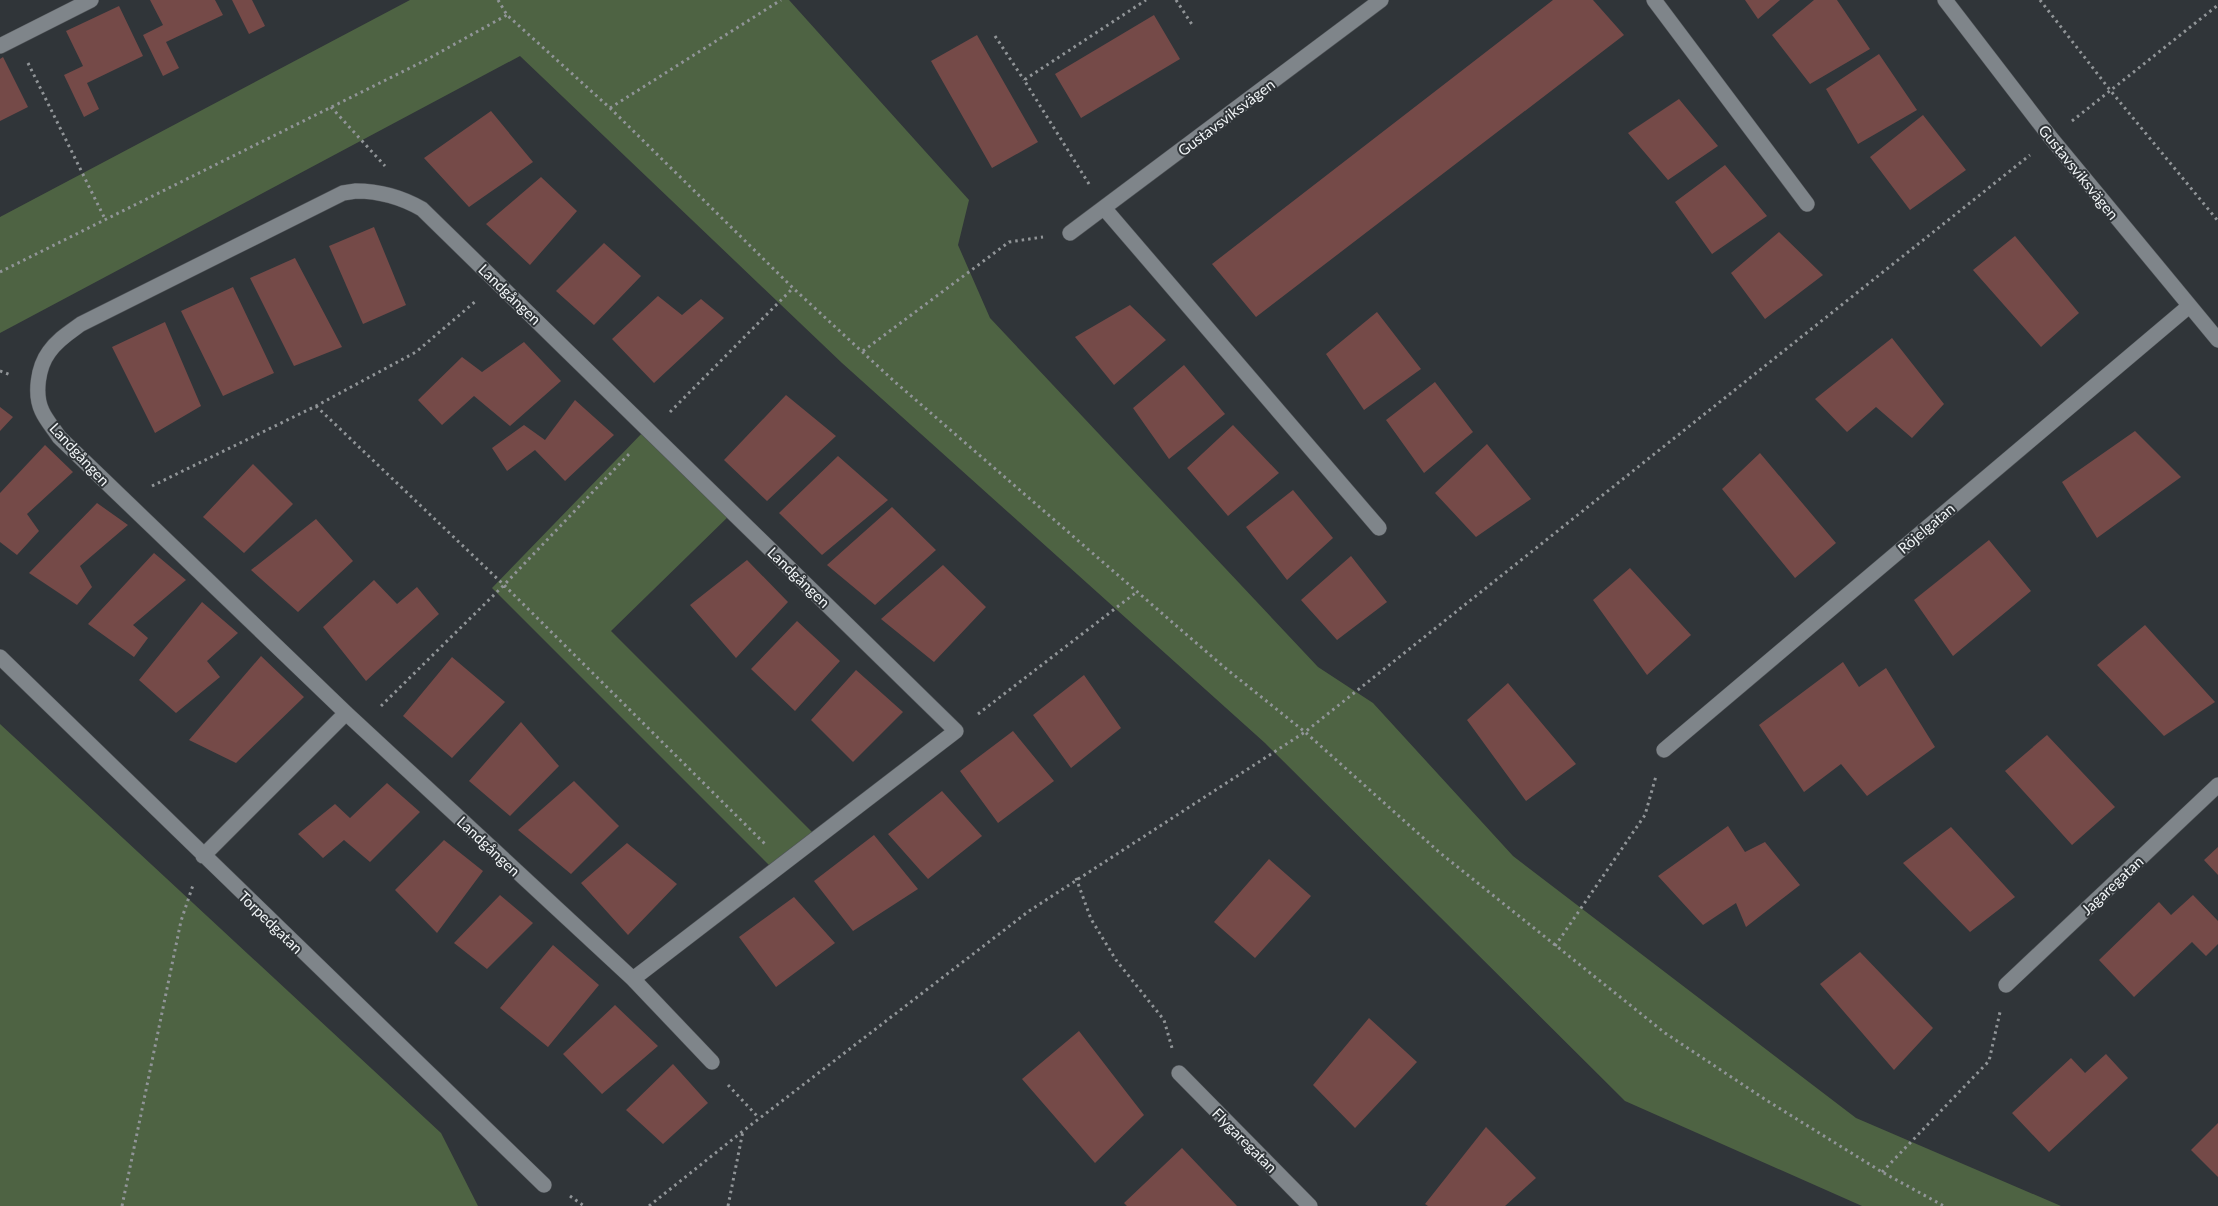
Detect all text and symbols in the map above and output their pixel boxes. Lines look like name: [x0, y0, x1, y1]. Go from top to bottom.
street label: Gustavsviksvägen: [1174, 75, 1278, 159]
street label: Gustavsviksvägen: [2035, 121, 2123, 223]
street label: Landgången: [475, 260, 545, 328]
street label: Landgången: [46, 419, 114, 489]
street label: Röjelgatan: [1894, 499, 1958, 557]
street label: Landgången: [764, 543, 834, 611]
street label: Landgången: [454, 812, 524, 880]
street label: Jagaregatan: [2077, 852, 2147, 918]
street label: Torpedgatan: [235, 887, 307, 957]
street label: Flygaregatan: [1209, 1104, 1281, 1176]

